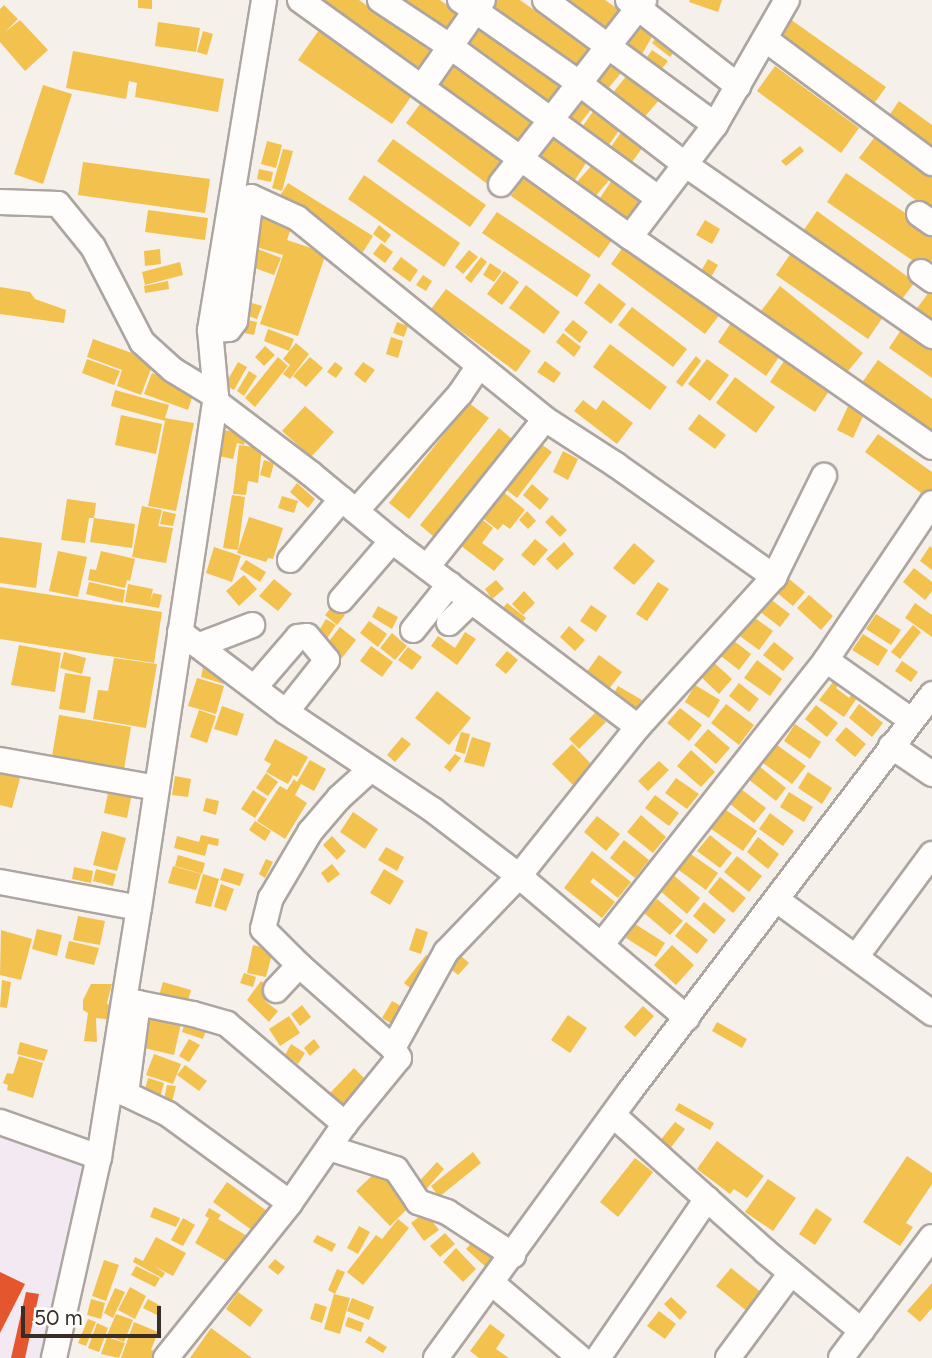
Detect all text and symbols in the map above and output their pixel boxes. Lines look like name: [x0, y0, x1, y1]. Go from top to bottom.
scale bar: [24, 1292, 164, 1336]
text: 50 m: [34, 1305, 83, 1330]

